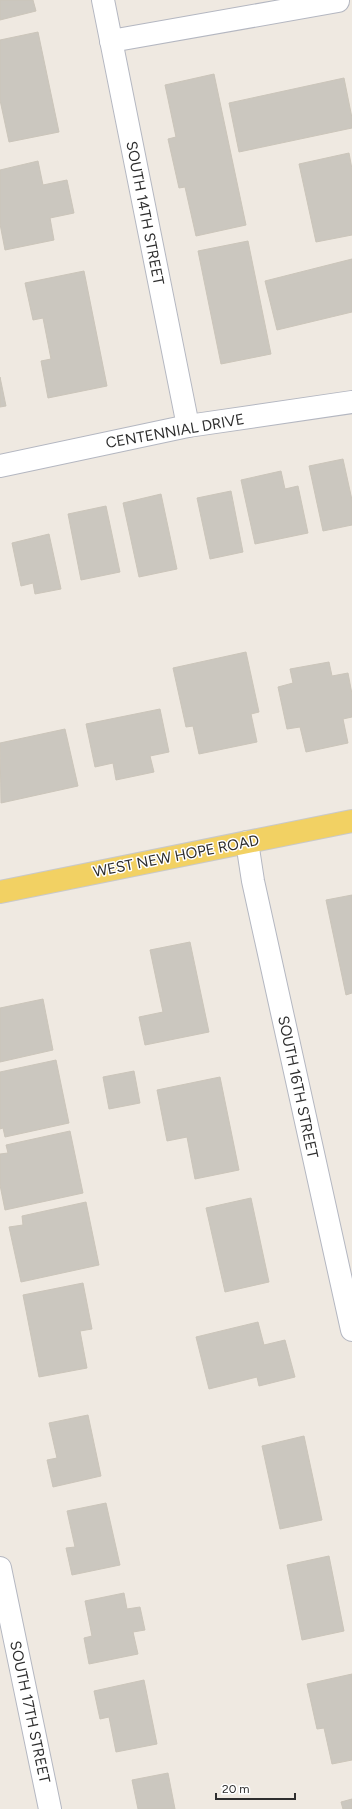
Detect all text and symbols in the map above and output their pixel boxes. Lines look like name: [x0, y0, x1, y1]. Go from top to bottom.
street label: SOUTH 14TH STREET: [122, 140, 168, 287]
street label: CENTENNIAL DRIVE: [104, 410, 246, 452]
street label: WEST NEW HOPE ROAD: [91, 831, 261, 881]
street label: SOUTH 16TH STREET: [274, 1014, 322, 1161]
street label: SOUTH 17TH STREET: [6, 1639, 54, 1785]
scale bar: [216, 1775, 295, 1801]
text: 20 m: [222, 1782, 250, 1796]

